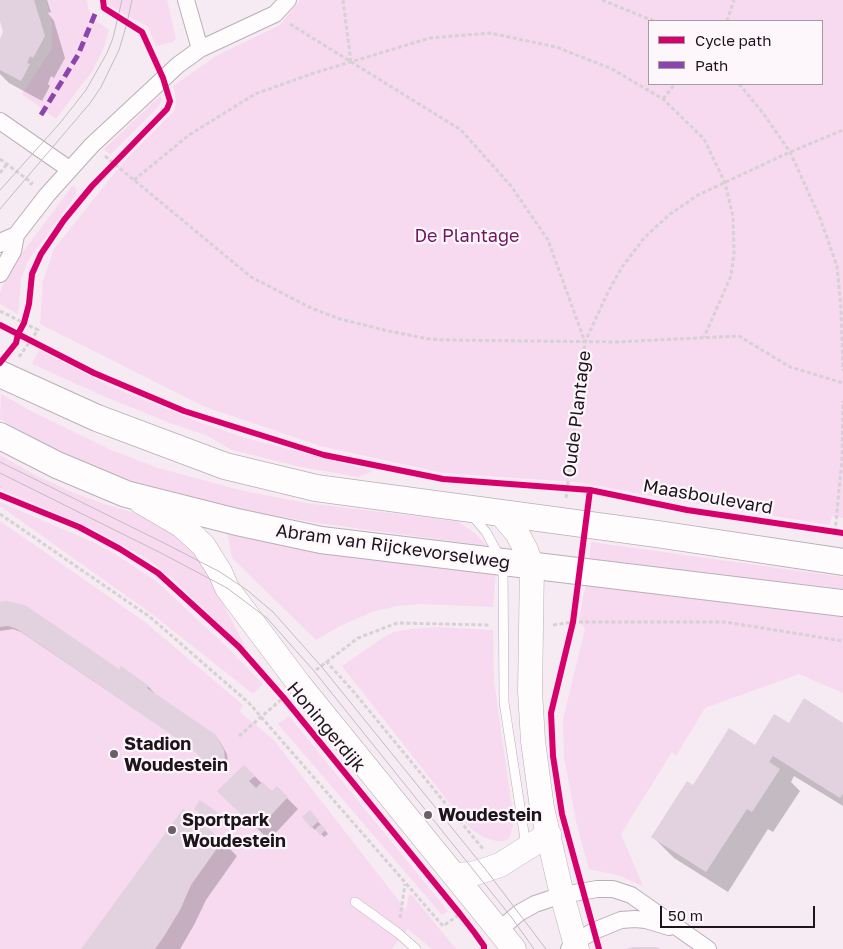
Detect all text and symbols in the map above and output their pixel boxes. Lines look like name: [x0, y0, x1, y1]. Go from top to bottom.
legend: [648, 20, 823, 85]
text: Cycle path: [695, 31, 771, 49]
text: Path: [695, 56, 728, 74]
park label: De Plantage: [414, 225, 520, 247]
street label: Oude Plantage: [558, 349, 596, 479]
street label: Maasboulevard: [641, 475, 775, 519]
street label: Abram van Rijckevorselweg: [274, 520, 512, 574]
street label: Honingerdijk: [282, 678, 370, 776]
place label: Stadion Woudestein: [124, 733, 228, 776]
marker: Stadion Woudestein: [108, 748, 120, 760]
place label: Woudestein: [438, 804, 542, 826]
place label: Sportpark Woudestein: [182, 809, 286, 852]
marker: Woudestein: [422, 809, 434, 821]
marker: Sportpark Woudestein: [166, 824, 178, 836]
scale bar: [663, 896, 818, 928]
text: 50 m: [668, 906, 703, 924]

